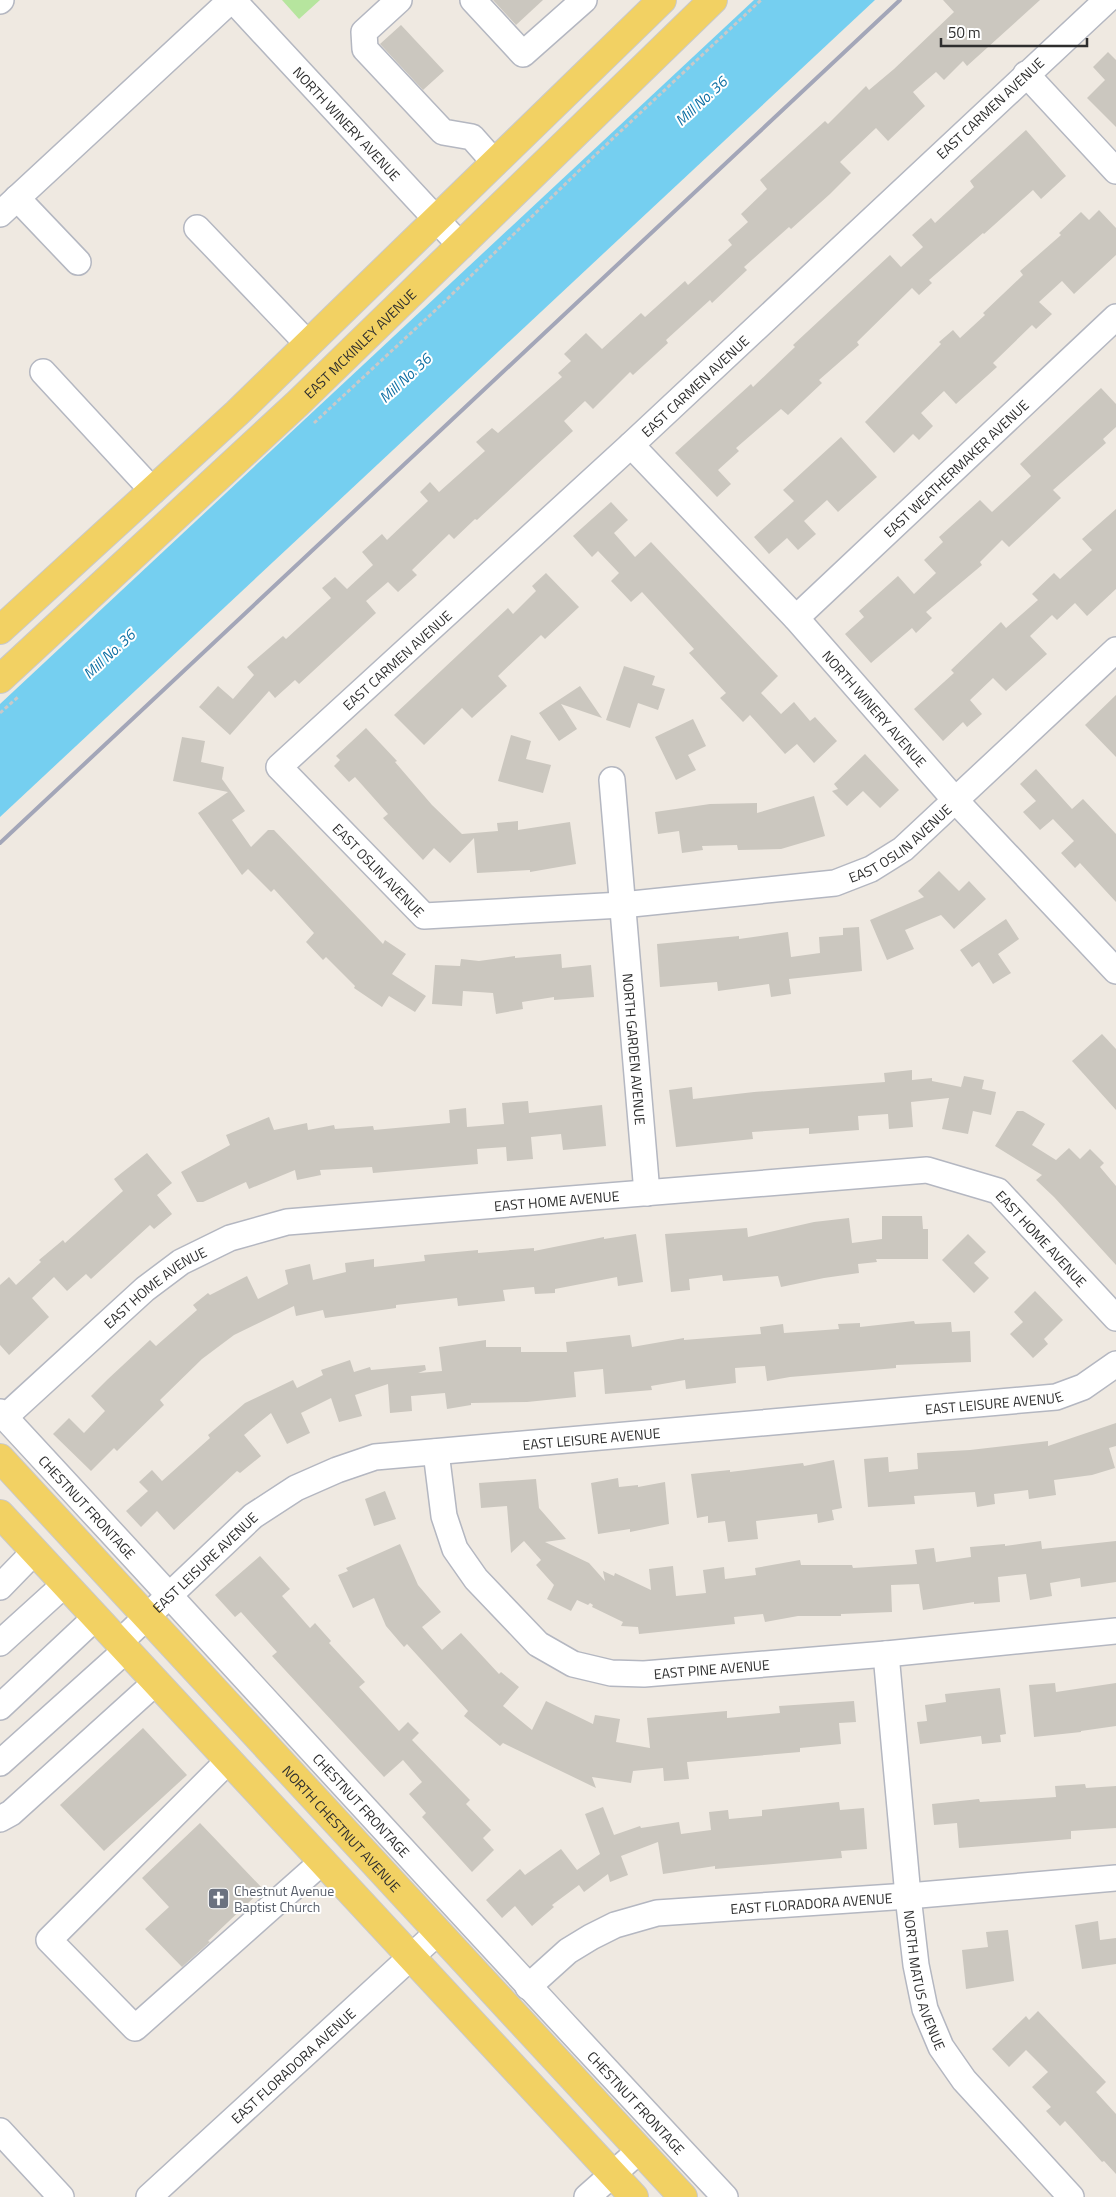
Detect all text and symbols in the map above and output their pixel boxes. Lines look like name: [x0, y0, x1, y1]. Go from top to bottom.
scale bar: [941, 15, 1087, 47]
text: 50 m: [948, 21, 981, 44]
street label: EAST CARMEN AVENUE: [931, 52, 1049, 164]
street label: NORTH WINERY AVENUE: [289, 61, 406, 185]
water label: Mill No. 36: [670, 70, 733, 131]
street label: EAST MCKINLEY AVENUE: [299, 283, 421, 403]
street label: EAST CARMEN AVENUE: [636, 330, 754, 442]
water label: Mill No. 36: [374, 347, 437, 408]
street label: EAST WEATHERMAKER AVENUE: [878, 394, 1033, 542]
street label: EAST CARMEN AVENUE: [338, 605, 457, 715]
water label: Mill No. 36: [78, 623, 141, 684]
street label: NORTH WINERY AVENUE: [818, 645, 932, 772]
street label: EAST OSLIN AVENUE: [845, 798, 956, 887]
street label: EAST OSLIN AVENUE: [328, 818, 430, 922]
street label: NORTH GARDEN AVENUE: [618, 972, 652, 1126]
street label: EAST HOME AVENUE: [493, 1185, 620, 1216]
street label: EAST HOME AVENUE: [991, 1185, 1092, 1291]
street label: EAST HOME AVENUE: [98, 1241, 210, 1333]
street label: EAST LEISURE AVENUE: [924, 1385, 1066, 1419]
street label: EAST LEISURE AVENUE: [522, 1421, 661, 1454]
street label: CHESTNUT FRONTAGE: [34, 1450, 141, 1564]
street label: EAST LEISURE AVENUE: [147, 1507, 262, 1617]
street label: EAST PINE AVENUE: [653, 1653, 771, 1684]
street label: CHESTNUT FRONTAGE: [308, 1748, 415, 1862]
street label: NORTH CHESTNUT AVENUE: [278, 1760, 406, 1896]
place label: Chestnut Avenue Baptist Church: [234, 1880, 334, 1917]
church icon: Chestnut Avenue Baptist Church: [206, 1886, 230, 1910]
street label: EAST FLORADORA AVENUE: [730, 1887, 893, 1919]
street label: NORTH MATUS AVENUE: [899, 1909, 952, 2053]
street label: EAST FLORADORA AVENUE: [226, 2002, 360, 2128]
street label: CHESTNUT FRONTAGE: [583, 2046, 690, 2159]

